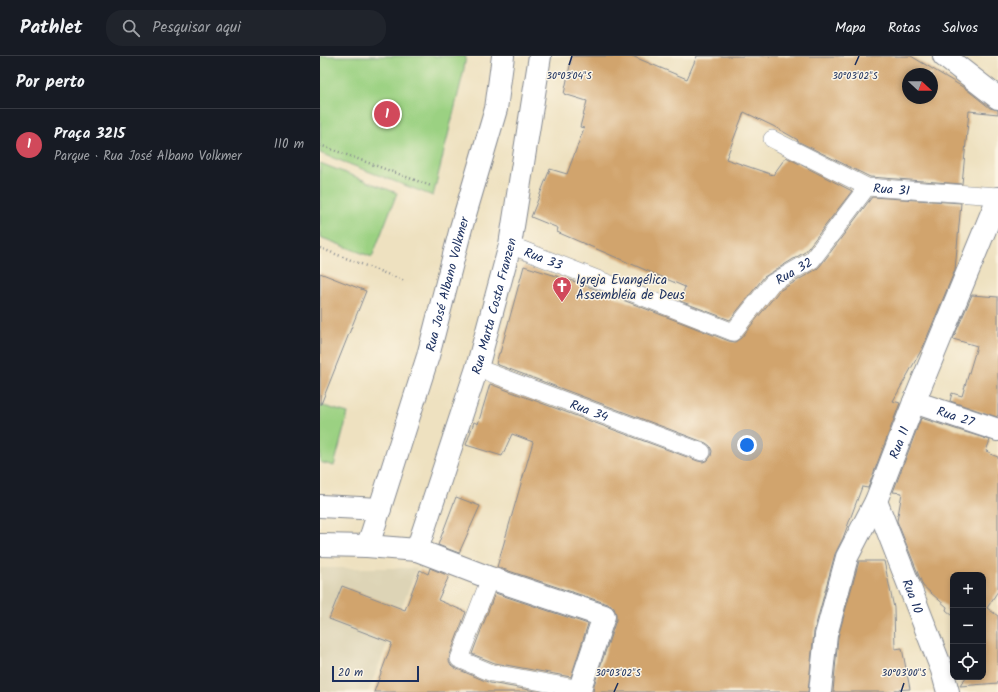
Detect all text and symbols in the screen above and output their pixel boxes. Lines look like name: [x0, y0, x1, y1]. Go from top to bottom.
search box: [106, 10, 386, 46]
text: Pathlet: [20, 13, 82, 43]
text: Pesquisar aqui: [152, 16, 241, 40]
icon: search: [120, 17, 142, 39]
text: Mapa: [835, 17, 866, 39]
text: Rotas: [888, 17, 920, 39]
text: Salvos: [942, 17, 978, 39]
text: 30°03'04"S: [546, 68, 592, 84]
text: 30°03'02"S: [832, 68, 879, 84]
north arrow: [902, 68, 938, 104]
text: Por perto: [16, 69, 85, 96]
pin: 1: [374, 99, 400, 129]
text: Praça 3215: [54, 122, 125, 146]
text: 1: [27, 134, 31, 155]
text: 110 m: [274, 134, 304, 155]
text: Parque · Rua José Albano Volkmer: [54, 146, 241, 167]
street label: Rua 31: [872, 178, 910, 202]
street label: Rua José Albano Volkmer: [421, 214, 476, 354]
street label: Rua Marta Costa Franzen: [467, 236, 523, 378]
street label: Rua 33: [521, 242, 565, 277]
street label: Rua 32: [772, 253, 817, 291]
place label: Igreja Evangélica Assembléia de Deus: [576, 270, 685, 306]
church icon: Igreja Evangélica Assembléia de Deus: [551, 275, 573, 303]
street label: Rua 34: [567, 395, 611, 428]
street label: Rua 27: [934, 401, 978, 434]
street label: Rua 11: [884, 424, 916, 462]
your location: [737, 435, 757, 455]
map controls: [950, 572, 986, 680]
button: +: [950, 572, 986, 608]
street label: Rua 10: [895, 576, 928, 618]
button: −: [950, 608, 986, 644]
button: locate: [950, 644, 986, 680]
scale bar: [332, 664, 419, 683]
text: 20 m: [338, 664, 363, 682]
text: 30°03'02"S: [595, 665, 642, 681]
text: 30°03'00"S: [882, 665, 927, 681]

